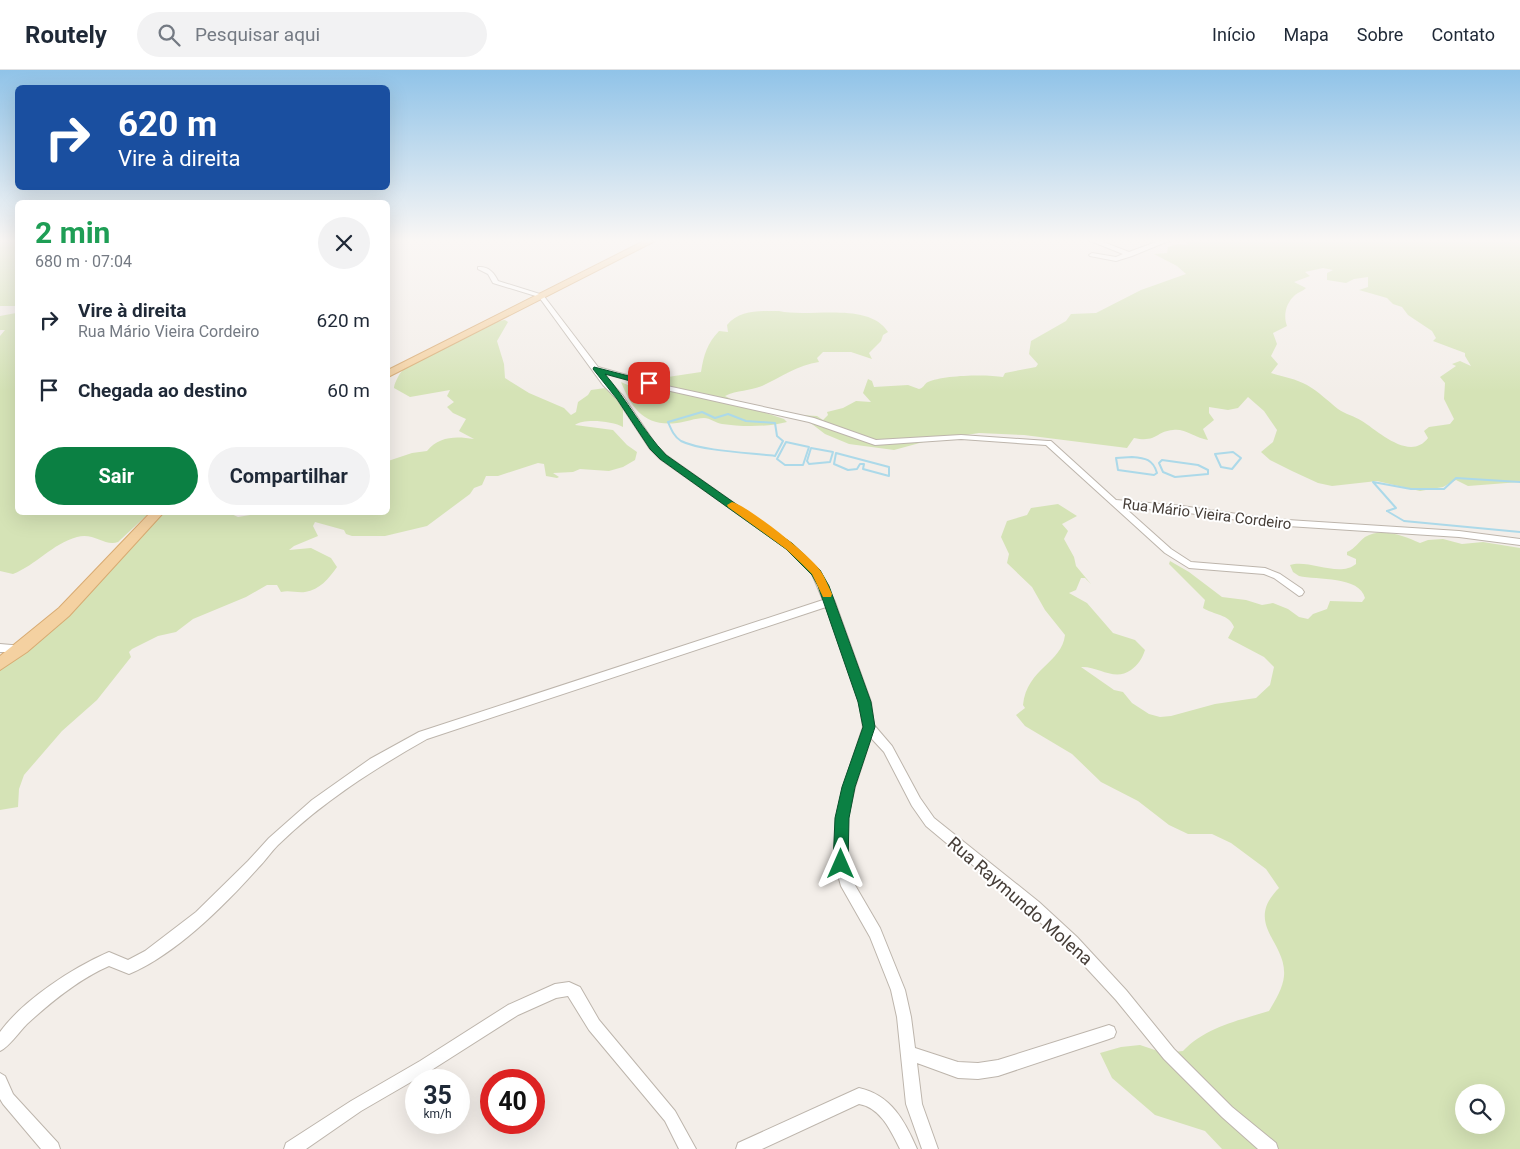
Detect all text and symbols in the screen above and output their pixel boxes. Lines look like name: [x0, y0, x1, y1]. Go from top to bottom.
search box: [137, 12, 487, 57]
text: Routely: [25, 21, 107, 49]
icon: search: [155, 21, 183, 49]
text: Pesquisar aqui: [195, 23, 320, 46]
text: Início: [1212, 24, 1255, 45]
text: Mapa: [1283, 24, 1329, 45]
text: Sobre: [1357, 24, 1403, 45]
text: Contato: [1431, 24, 1495, 45]
text: 620 m: [118, 104, 217, 145]
icon: right: [35, 105, 100, 170]
text: Vire à direita: [118, 146, 240, 171]
text: 2 min: [35, 215, 110, 250]
button: close: [318, 217, 370, 269]
text: 680 m · 07:04: [35, 252, 132, 271]
text: Vire à direita: [78, 299, 187, 322]
icon: right: [35, 306, 63, 334]
text: 620 m: [317, 309, 370, 332]
text: Rua Mário Vieira Cordeiro: [78, 322, 259, 341]
pin: [628, 362, 670, 404]
icon: arrive: [635, 369, 663, 397]
icon: arrive: [35, 376, 63, 404]
text: Chegada ao destino: [78, 379, 247, 402]
text: 60 m: [327, 379, 370, 402]
button: Sair: [35, 447, 198, 505]
button: Compartilhar: [208, 447, 370, 505]
street label: Rua Mário Vieira Cordeiro: [1122, 495, 1292, 533]
street label: Rua Raymundo Molena: [944, 832, 1097, 969]
position arrow: [814, 837, 866, 889]
speed limit sign: 40: [480, 1069, 545, 1134]
text: 35: [423, 1081, 452, 1110]
map controls: [1455, 1084, 1505, 1134]
button: search: [1455, 1084, 1505, 1134]
text: km/h: [423, 1107, 452, 1121]

